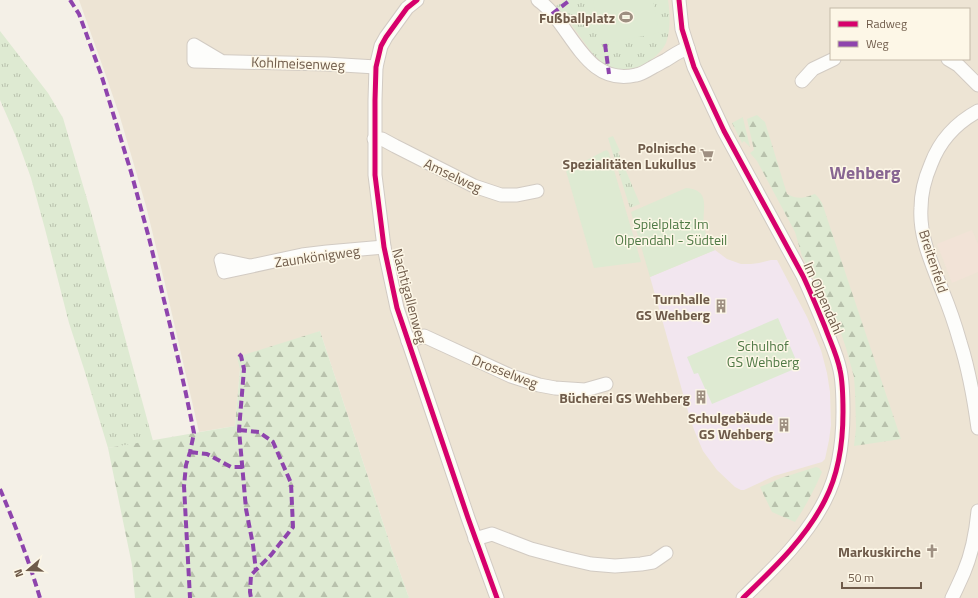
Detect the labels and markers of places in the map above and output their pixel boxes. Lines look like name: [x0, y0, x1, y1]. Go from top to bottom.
place label: Fußballplatz: [539, 7, 615, 28]
sports icon: Fußballplatz: [618, 9, 634, 25]
place label: Polnische Spezialitäten Lukullus: [563, 137, 696, 174]
supermarket icon: Polnische Spezialitäten Lukullus: [699, 147, 715, 163]
place label: Turnhalle GS Wehberg: [636, 288, 711, 325]
building icon: Turnhalle GS Wehberg: [713, 298, 729, 314]
place label: Bücherei GS Wehberg: [559, 387, 691, 408]
building icon: Bücherei GS Wehberg: [693, 389, 709, 405]
place label: Schulgebäude GS Wehberg: [688, 407, 774, 444]
building icon: Schulgebäude GS Wehberg: [776, 417, 792, 433]
place label: Markuskirche: [838, 541, 921, 562]
church icon: Markuskirche: [924, 543, 940, 559]

